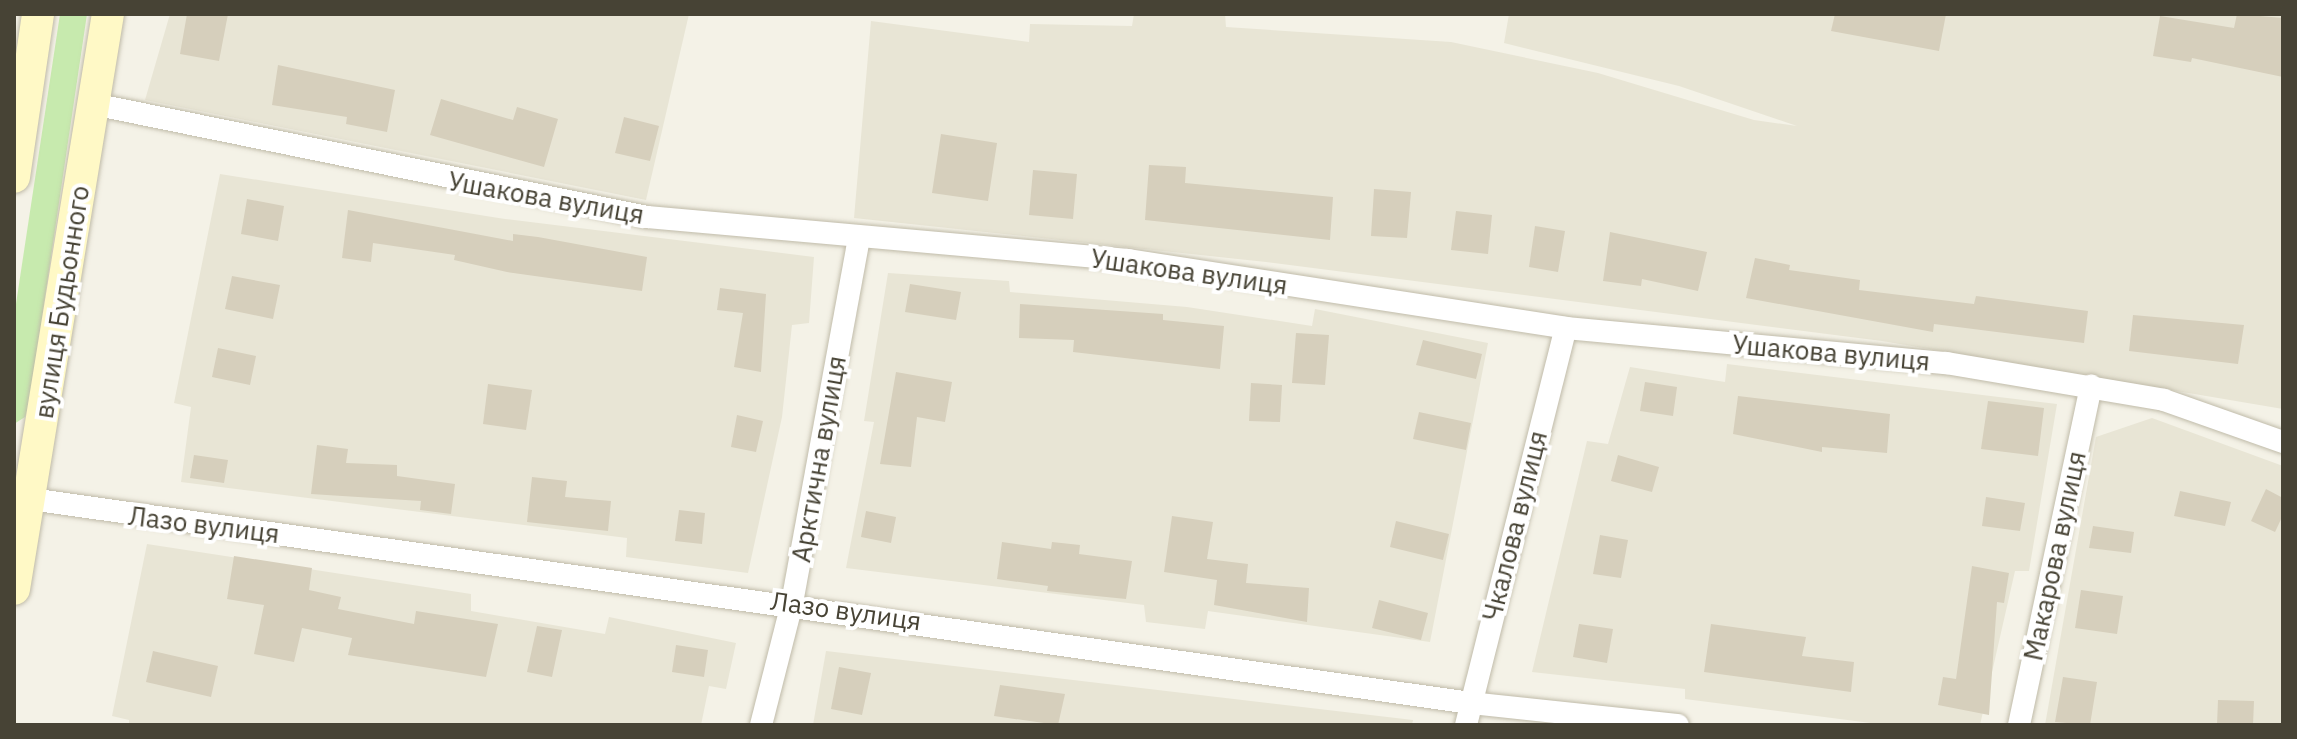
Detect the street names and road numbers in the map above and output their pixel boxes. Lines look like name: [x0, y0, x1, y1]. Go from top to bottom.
street label: Ушакова вулиця: [446, 165, 646, 231]
street label: вулиця Будьонного: [28, 183, 96, 421]
street label: Ушакова вулиця: [1089, 243, 1289, 301]
street label: Ушакова вулиця: [1731, 329, 1931, 377]
street label: Арктична вулиця: [785, 353, 853, 565]
street label: Чкалова вулиця: [1476, 428, 1554, 624]
street label: Макарова вулиця: [2018, 448, 2092, 664]
street label: Лазо вулиця: [127, 500, 281, 550]
street label: Лазо вулиця: [769, 585, 923, 637]

